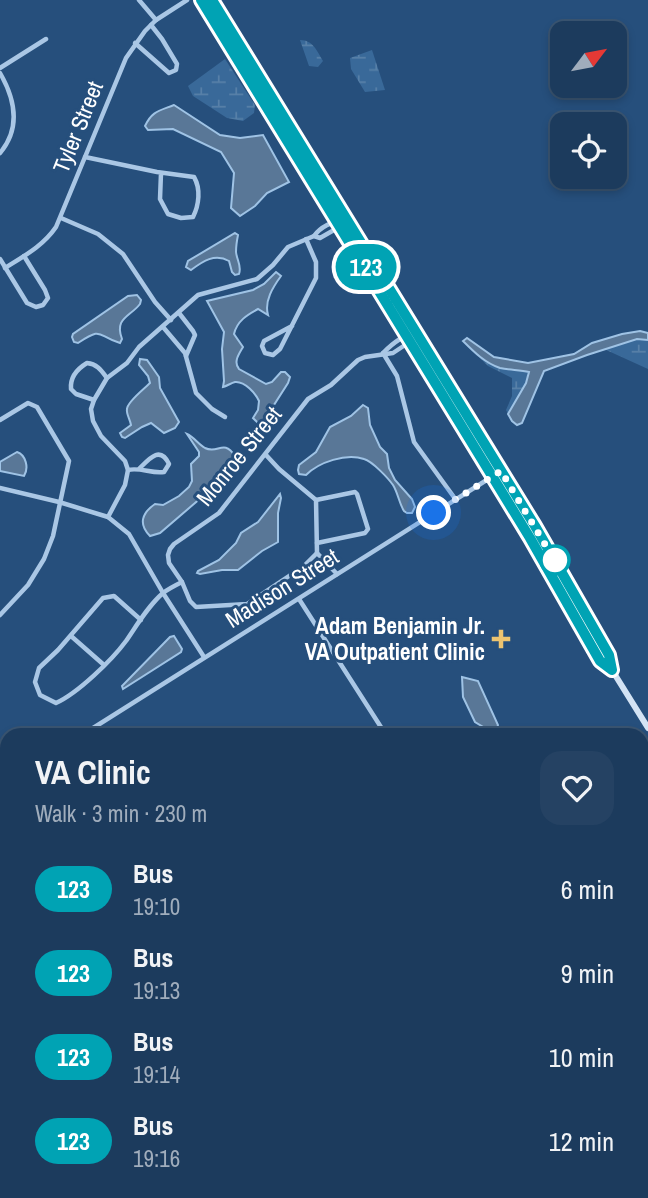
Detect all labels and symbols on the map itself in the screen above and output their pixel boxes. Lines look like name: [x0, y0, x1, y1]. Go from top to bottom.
north arrow: [550, 21, 626, 98]
street label: Tyler Street: [45, 76, 110, 177]
line badge: 123: [326, 244, 406, 290]
street label: Monroe Street: [189, 399, 288, 512]
your location: [416, 495, 451, 530]
street label: Madison Street: [219, 541, 344, 635]
unlabelled marker: [540, 545, 570, 575]
place label: Adam Benjamin Jr. VA Outpatient Clinic: [305, 610, 485, 667]
marker: Adam Benjamin Jr. VA Outpatient Clinic: [491, 629, 511, 649]

